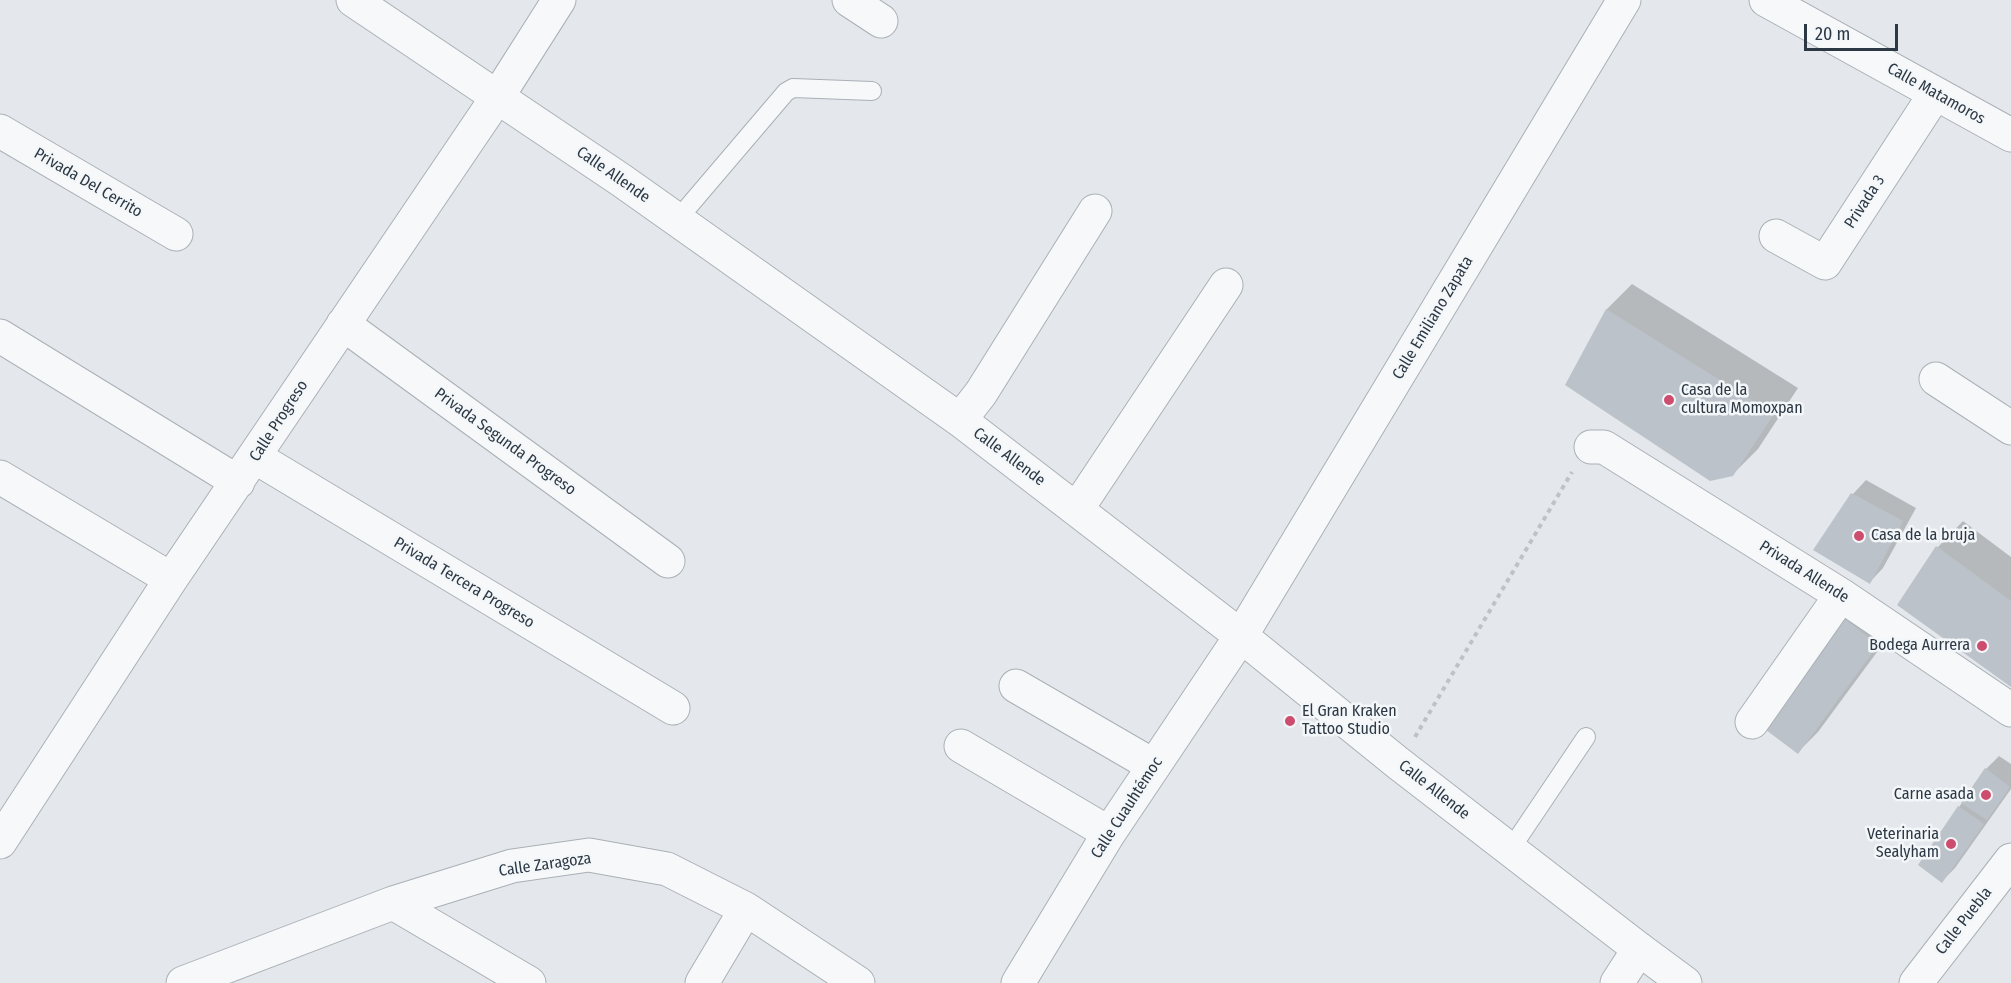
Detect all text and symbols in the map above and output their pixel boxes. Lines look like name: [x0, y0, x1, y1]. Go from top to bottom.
scale bar: [1807, 12, 1902, 50]
text: 20 m: [1815, 23, 1850, 45]
street label: Calle Matamoros: [1884, 59, 1988, 129]
street label: Calle Allende: [573, 143, 653, 207]
street label: Privada Del Cerrito: [30, 144, 146, 222]
street label: Privada 3: [1841, 172, 1889, 232]
street label: Calle Emiliano Zapata: [1389, 253, 1477, 383]
street label: Calle Progreso: [246, 377, 312, 465]
place label: Casa de la cultura Momoxpan: [1681, 381, 1803, 419]
street label: Privada Segunda Progreso: [431, 384, 579, 500]
marker: Casa de la cultura Momoxpan: [1662, 393, 1676, 407]
street label: Calle Allende: [969, 424, 1049, 490]
place label: Casa de la bruja: [1871, 526, 1975, 546]
marker: Casa de la bruja: [1852, 529, 1866, 543]
street label: Privada Tercera Progreso: [390, 533, 538, 633]
street label: Privada Allende: [1756, 537, 1852, 607]
place label: Bodega Aurrera: [1869, 636, 1970, 656]
marker: Bodega Aurrera: [1975, 639, 1989, 653]
place label: El Gran Kraken Tattoo Studio: [1302, 702, 1397, 740]
marker: El Gran Kraken Tattoo Studio: [1283, 714, 1297, 728]
street label: Calle Cuauhtémoc: [1087, 754, 1167, 862]
street label: Calle Allende: [1394, 756, 1474, 824]
place label: Carne asada: [1894, 785, 1974, 805]
marker: Carne asada: [1979, 788, 1993, 802]
place label: Veterinaria Sealyham: [1867, 825, 1939, 863]
marker: Veterinaria Sealyham: [1944, 837, 1958, 851]
street label: Calle Zaragoza: [498, 849, 592, 881]
street label: Calle Puebla: [1932, 883, 1996, 959]

